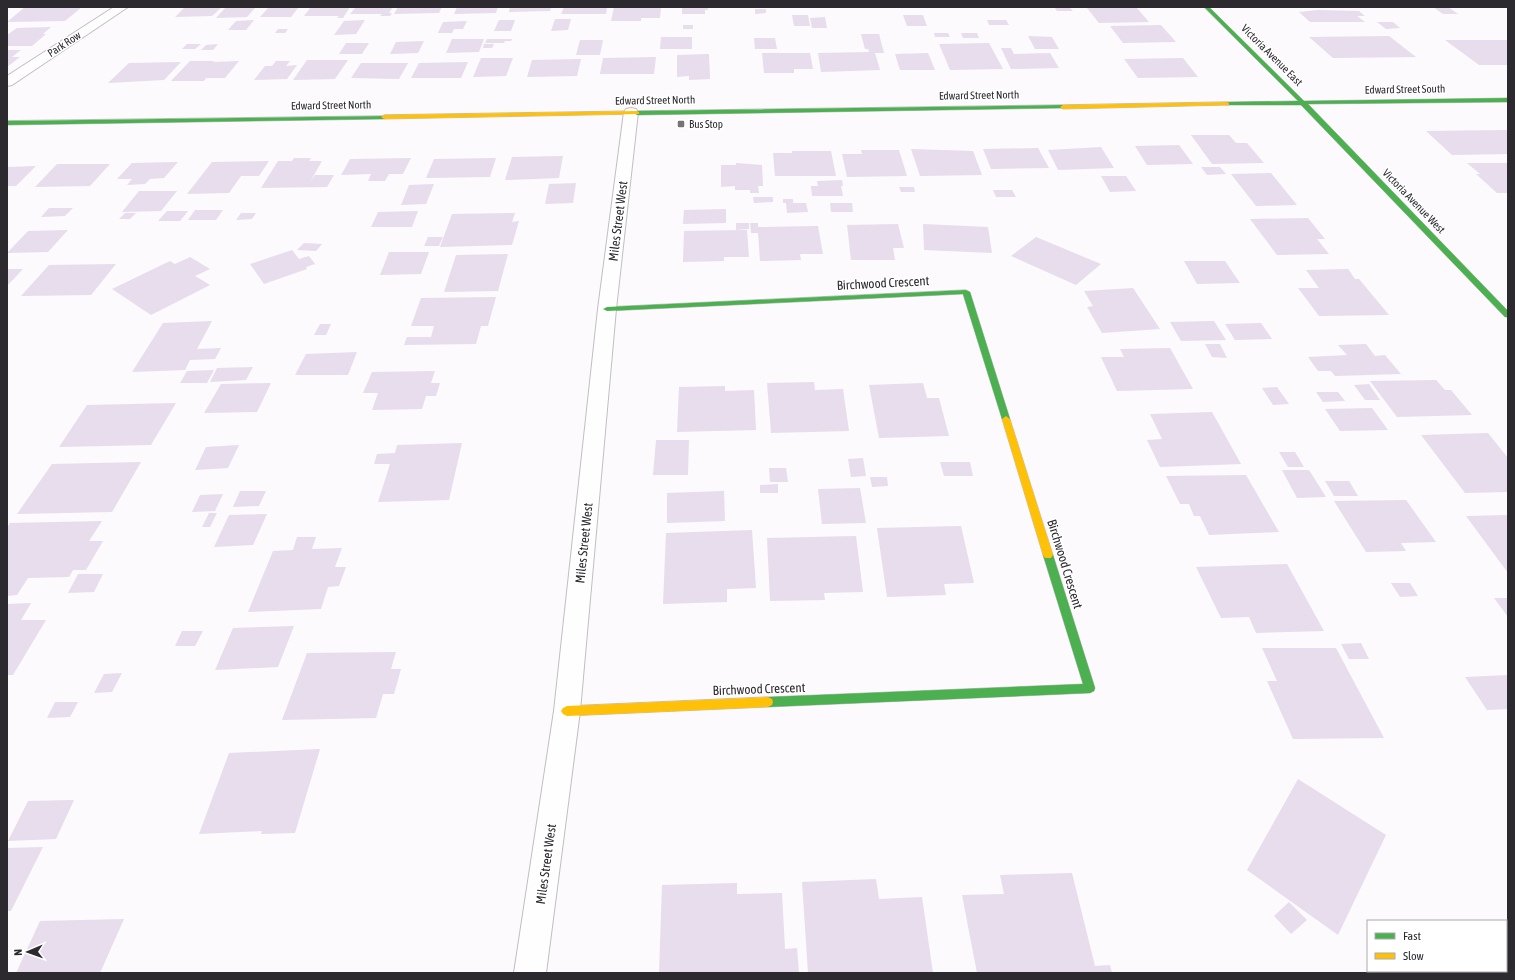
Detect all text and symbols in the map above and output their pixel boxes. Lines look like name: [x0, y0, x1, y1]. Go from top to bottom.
street label: Victoria Avenue East: [1239, 22, 1305, 88]
street label: Park Row: [45, 29, 83, 59]
street label: Edward Street South: [1365, 82, 1445, 96]
street label: Edward Street North: [939, 88, 1019, 102]
street label: Edward Street North: [615, 93, 695, 107]
street label: Edward Street North: [291, 98, 371, 112]
place label: Bus Stop: [689, 118, 723, 130]
marker: Bus Stop: [676, 119, 686, 129]
street label: Victoria Avenue West: [1380, 167, 1448, 235]
street label: Miles Street West: [606, 180, 630, 262]
street label: Birchwood Crescent: [836, 273, 930, 293]
street label: Miles Street West: [572, 502, 596, 584]
street label: Birchwood Crescent: [1044, 517, 1086, 611]
street label: Birchwood Crescent: [712, 680, 806, 698]
street label: Miles Street West: [533, 823, 559, 905]
legend: [1367, 920, 1507, 972]
text: Fast: [1403, 929, 1421, 943]
north arrow: [8, 932, 48, 972]
text: N: [12, 949, 24, 956]
text: Slow: [1403, 949, 1424, 963]

